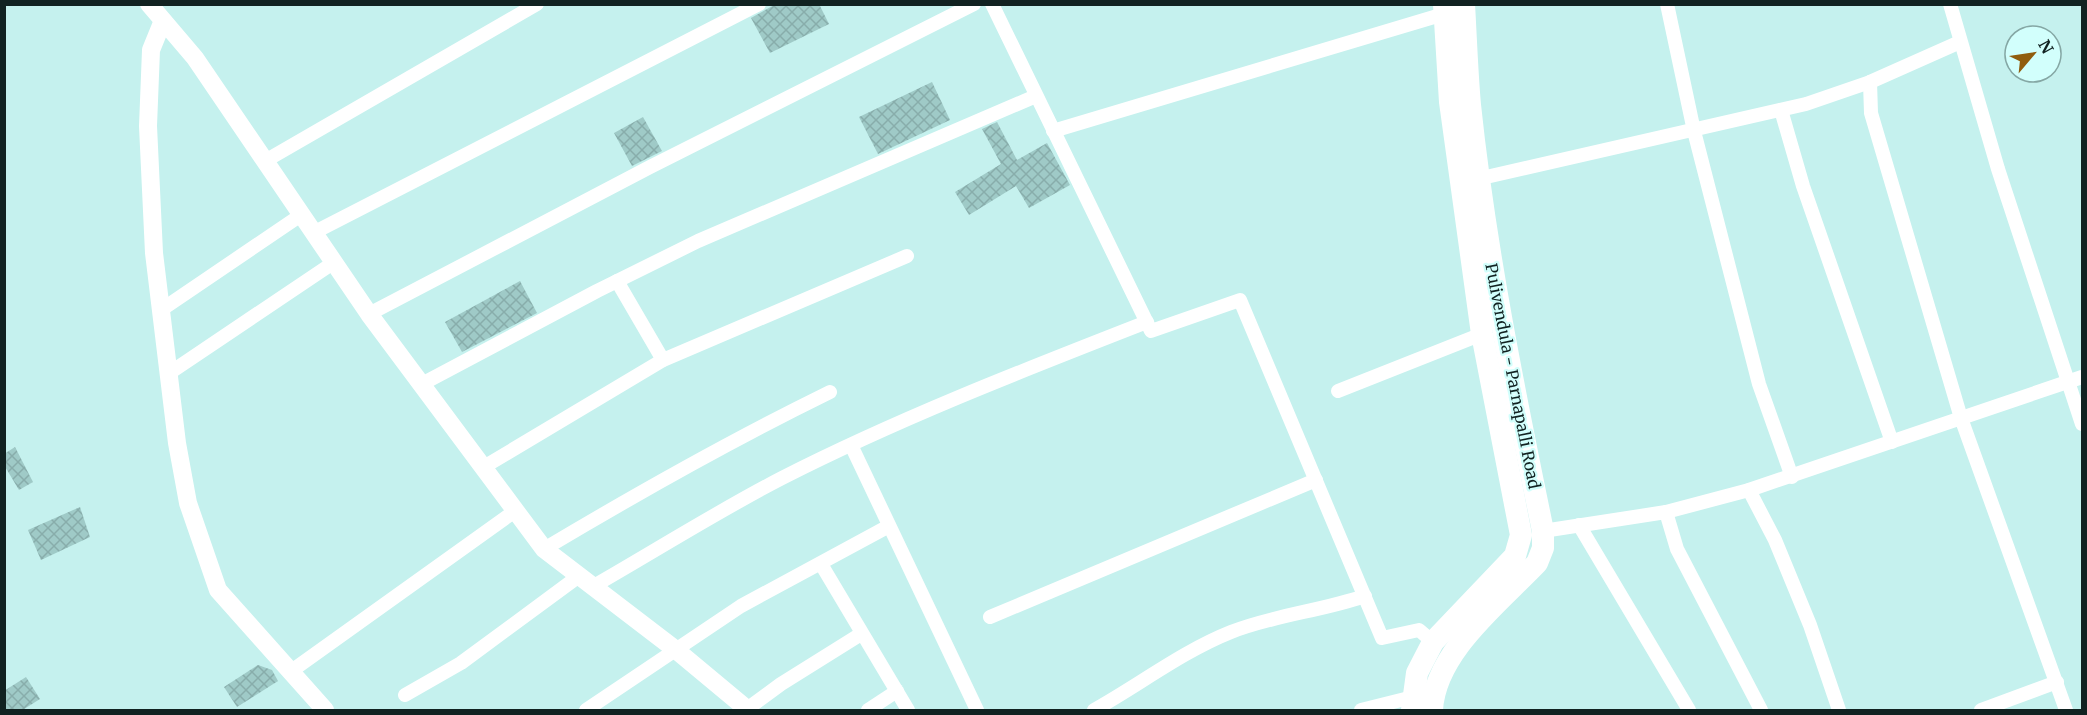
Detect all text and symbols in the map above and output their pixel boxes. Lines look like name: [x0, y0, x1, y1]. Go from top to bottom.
north arrow: [2003, 24, 2063, 84]
text: N: [2034, 36, 2058, 57]
street label: Pulivendula - Parnapalli Road: [1481, 261, 1545, 491]

